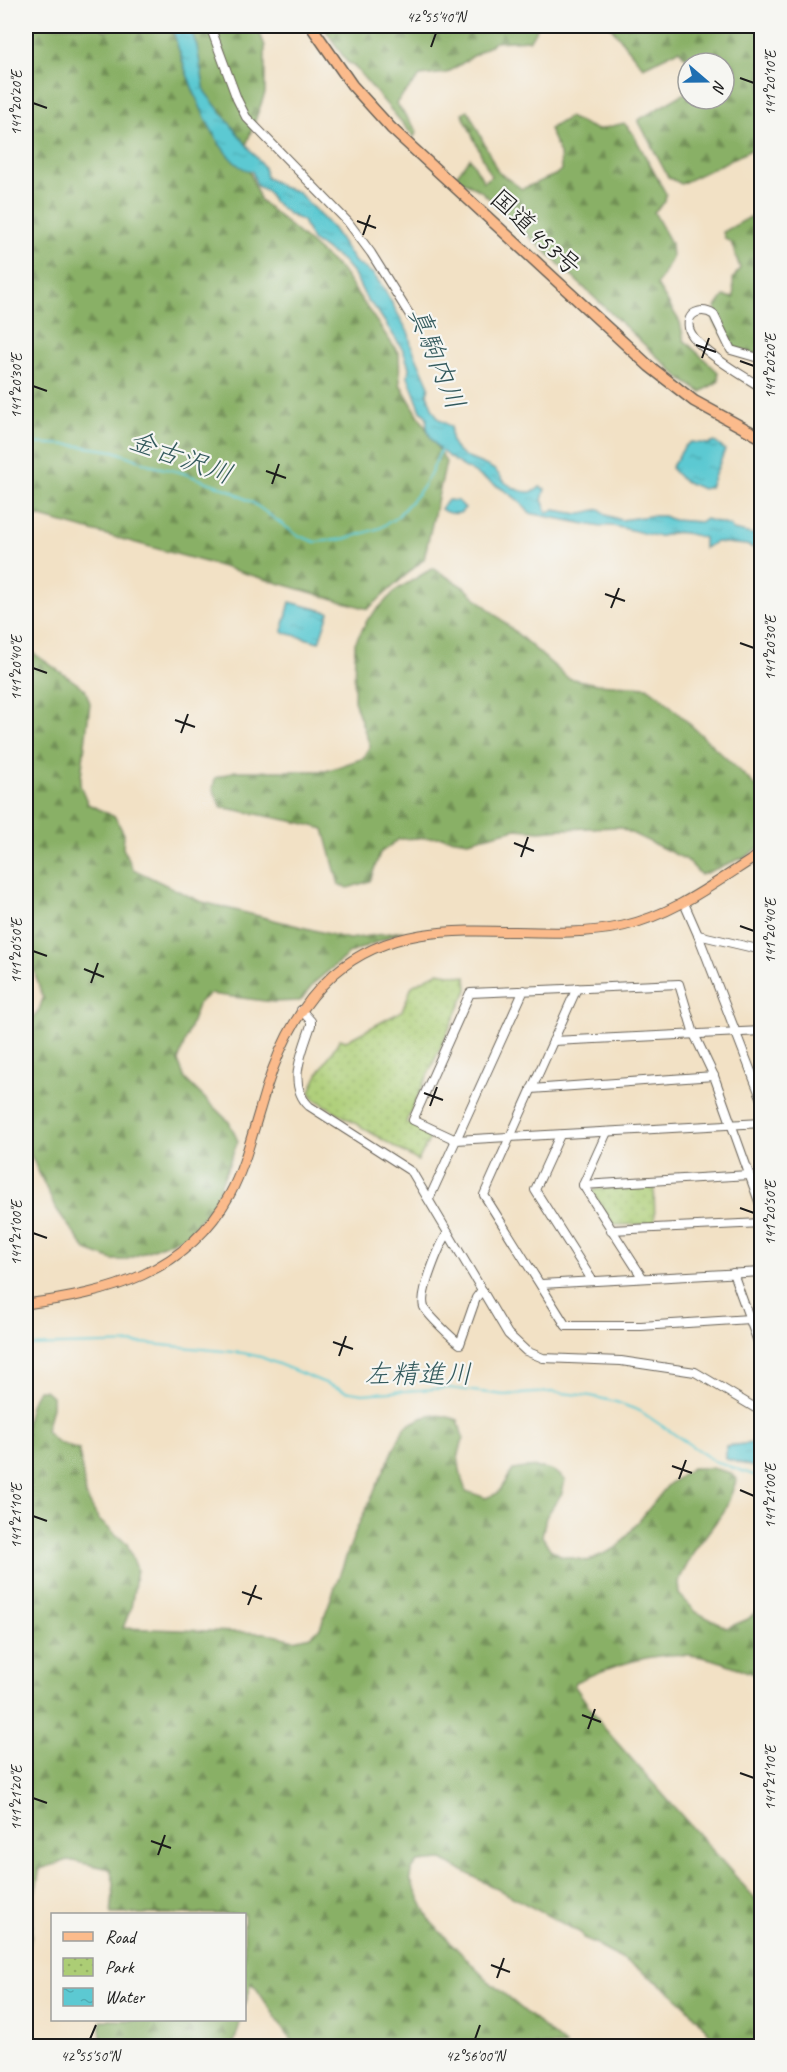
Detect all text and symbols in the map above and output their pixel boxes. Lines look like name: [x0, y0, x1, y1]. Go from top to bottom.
text: 42°55'40"N: [406, 8, 469, 27]
text: 141°20'10"E: [761, 49, 780, 115]
north arrow: [676, 51, 736, 111]
text: 141°20'20"E: [7, 69, 26, 135]
text: N: [707, 78, 730, 97]
street label: 国道453号: [483, 182, 588, 283]
water label: 真駒内川: [401, 302, 473, 414]
text: 141°20'20"E: [761, 332, 780, 398]
text: 141°20'30"E: [7, 352, 26, 418]
water label: 金古沢川: [124, 423, 238, 491]
text: 141°20'30"E: [761, 614, 780, 680]
text: 141°20'40"E: [7, 634, 26, 700]
text: 141°20'40"E: [761, 897, 780, 963]
text: 141°20'50"E: [7, 917, 26, 983]
text: 141°20'50"E: [761, 1179, 780, 1245]
text: 141°21'00"E: [7, 1199, 26, 1265]
water label: 左精進川: [364, 1357, 472, 1391]
text: 141°21'00"E: [761, 1462, 780, 1528]
text: 141°21'10"E: [7, 1482, 26, 1548]
text: 141°21'10"E: [761, 1744, 780, 1810]
text: 141°21'20"E: [7, 1764, 26, 1830]
legend: [51, 1913, 246, 2021]
text: Road: [105, 1926, 138, 1948]
text: Park: [105, 1956, 135, 1978]
text: Water: [105, 1986, 146, 2008]
text: 42°55'50"N: [60, 2047, 123, 2066]
text: 42°56'00"N: [445, 2047, 508, 2066]

